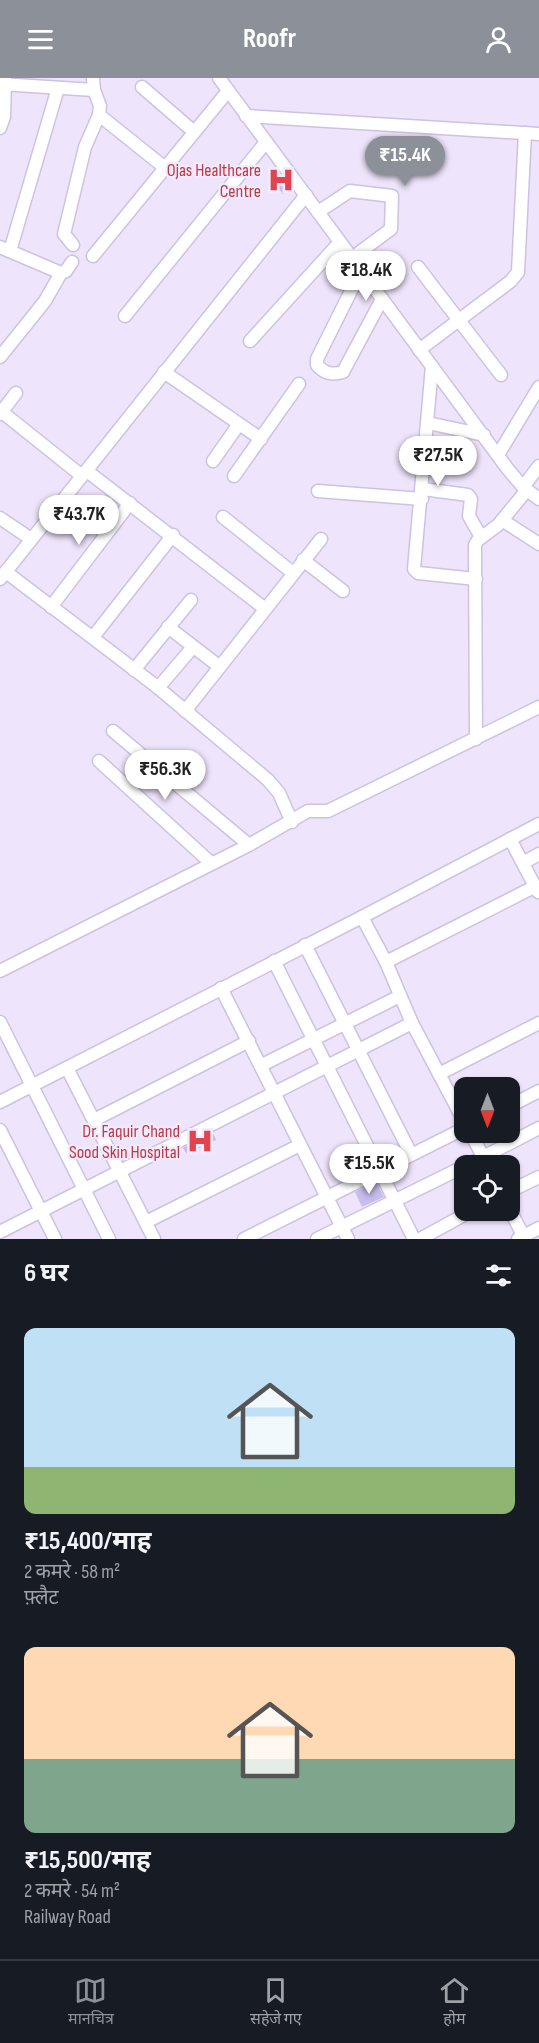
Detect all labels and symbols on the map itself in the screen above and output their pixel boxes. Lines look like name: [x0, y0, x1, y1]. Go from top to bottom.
pin: ₹15.4K: [356, 136, 454, 187]
place label: Ojas Healthcare Centre: [167, 160, 261, 202]
hospital icon: Ojas Healthcare Centre: [266, 165, 296, 195]
pin: ₹18.4K: [317, 251, 415, 302]
pin: ₹27.5K: [389, 436, 487, 487]
pin: ₹43.7K: [30, 495, 128, 546]
pin: ₹56.3K: [116, 750, 214, 801]
north arrow: [454, 1077, 520, 1143]
place label: Dr. Faquir Chand Sood Skin Hospital: [69, 1121, 180, 1163]
hospital icon: Dr. Faquir Chand Sood Skin Hospital: [185, 1126, 215, 1156]
pin: ₹15.5K: [320, 1144, 418, 1195]

